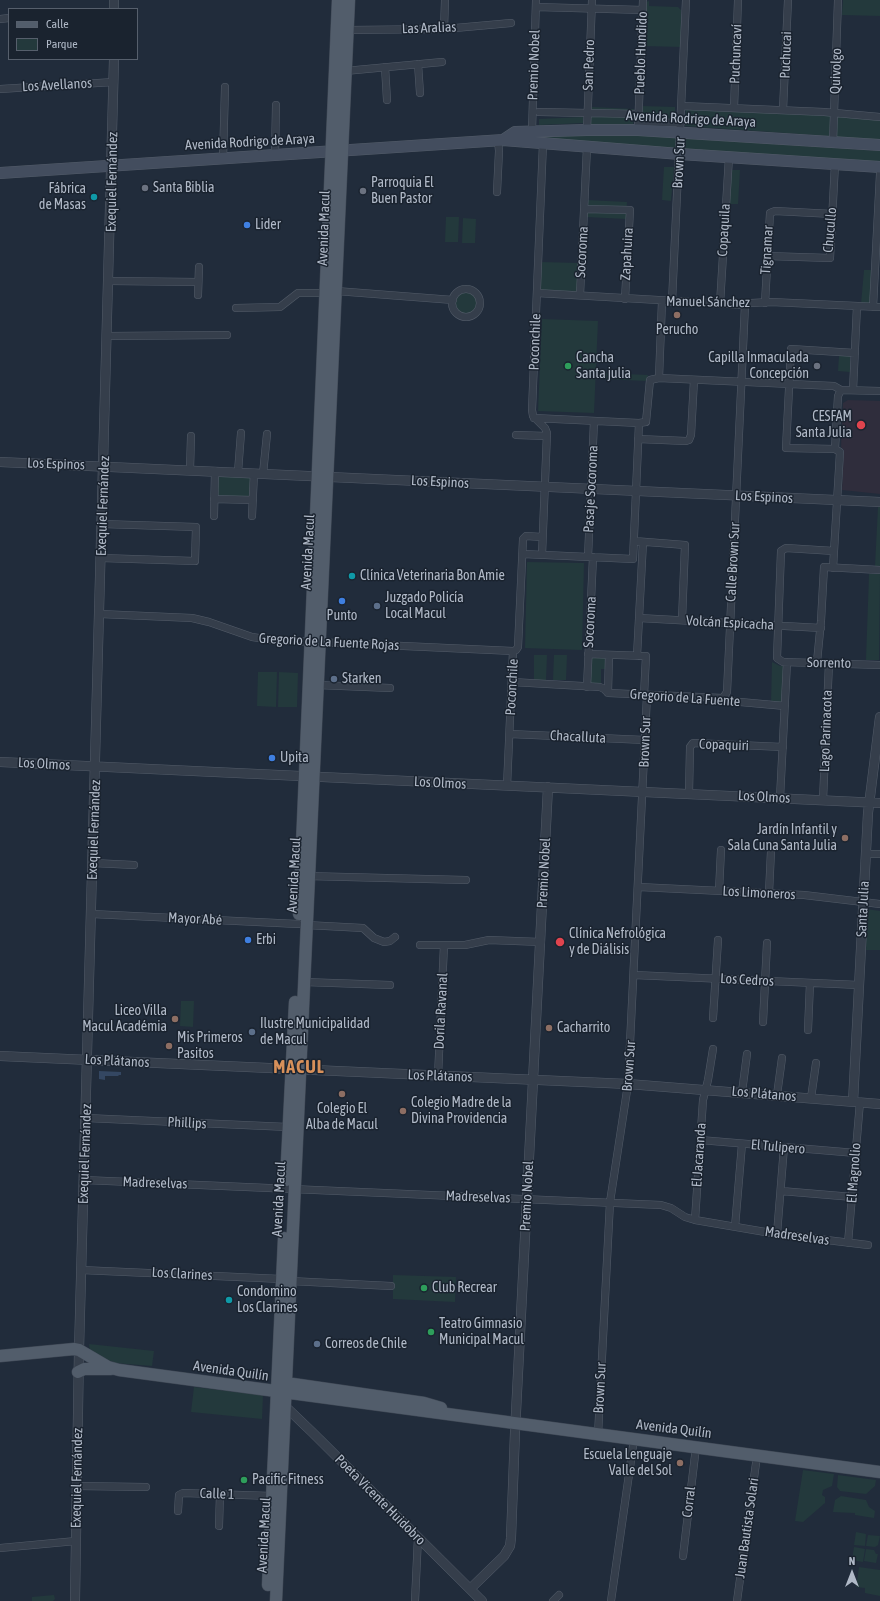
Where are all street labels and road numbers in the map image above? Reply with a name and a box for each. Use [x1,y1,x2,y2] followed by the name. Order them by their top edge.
[631,11,651,95] street label: Pueblo Hundido
[402,19,456,37] street label: Las Aralias
[727,24,745,84] street label: Puchuncaví
[524,29,544,101] street label: Premio Nobel
[777,31,795,79] street label: Puchucai
[580,39,598,91] street label: San Pedro
[827,48,845,94] street label: Quivolgo
[22,75,92,95] street label: Los Avellanos
[626,107,756,131] street label: Avenida Rodrigo de Araya
[185,130,315,154] street label: Avenida Rodrigo de Araya
[103,132,121,232] street label: Exequiel Fernández
[669,137,689,189] street label: Brown Sur
[314,190,334,266] street label: Avenida Macul
[714,203,734,257] street label: Copaquila
[820,207,840,253] street label: Chucullo
[757,225,777,275] street label: Tignamar
[572,226,592,278] street label: Socoroma
[617,227,637,281] street label: Zapahuira
[666,293,750,311] street label: Manuel Sánchez
[526,313,544,371] street label: Poconchile
[580,445,602,533] street label: Pasaje Socoroma
[27,455,85,473] street label: Los Espinos
[93,456,113,556] street label: Exequiel Fernández
[411,472,469,492] street label: Los Espinos
[735,487,793,507] street label: Los Espinos
[298,514,318,590] street label: Avenida Macul
[723,522,743,602] street label: Calle Brown Sur
[580,596,600,648] street label: Socoroma
[686,612,774,634] street label: Volcán Espicacha
[258,630,400,654] street label: Gregorio de La Fuente Rojas
[807,654,851,672] street label: Sorrento
[502,658,522,716] street label: Poconchile
[629,686,741,710] street label: Gregorio de La Fuente
[816,690,836,772] street label: Lago Parinacota
[636,716,654,768] street label: Brown Sur
[550,727,606,747] street label: Chacalluta
[699,736,749,754] street label: Copaquiri
[17,754,71,774] street label: Los Olmos
[413,773,467,793] street label: Los Olmos
[84,780,104,880] street label: Exequiel Fernández
[737,787,791,807] street label: Los Olmos
[284,837,304,913] street label: Avenida Macul
[534,837,554,909] street label: Premio Nobel
[853,880,873,938] street label: Santa Julia
[722,883,796,903] street label: Los Limoneros
[168,909,222,929] street label: Mayor Abé
[720,970,774,990] street label: Los Cedros
[431,972,451,1050] street label: Dorila Ravanal
[619,1040,639,1092] street label: Brown Sur
[84,1051,150,1071] street label: Los Plátanos
[407,1066,473,1086] street label: Los Plátanos
[731,1083,797,1105] street label: Los Plátanos
[75,1104,95,1204] street label: Exequiel Fernández
[167,1114,207,1132] street label: Phillips
[688,1122,710,1188] street label: El Jacaranda
[750,1136,806,1158] street label: El Tulipero
[844,1142,864,1204] street label: El Magnolio
[517,1160,537,1232] street label: Premio Nobel
[269,1161,289,1237] street label: Avenida Macul
[122,1173,188,1193] street label: Madreselvas
[445,1187,511,1207] street label: Madreselvas
[764,1223,830,1249] street label: Madreselvas
[151,1264,213,1284] street label: Los Clarines
[192,1357,270,1385] street label: Avenida Quilín
[590,1362,610,1414] street label: Brown Sur
[635,1416,713,1442] street label: Avenida Quilín
[68,1428,86,1528] street label: Exequiel Fernández
[331,1451,429,1549] street label: Poeta Vicente Huidobro
[732,1477,762,1579] street label: Juan Bautista Solari
[199,1485,235,1503] street label: Calle 1
[679,1486,699,1518] street label: Corral
[254,1497,274,1573] street label: Avenida Macul

